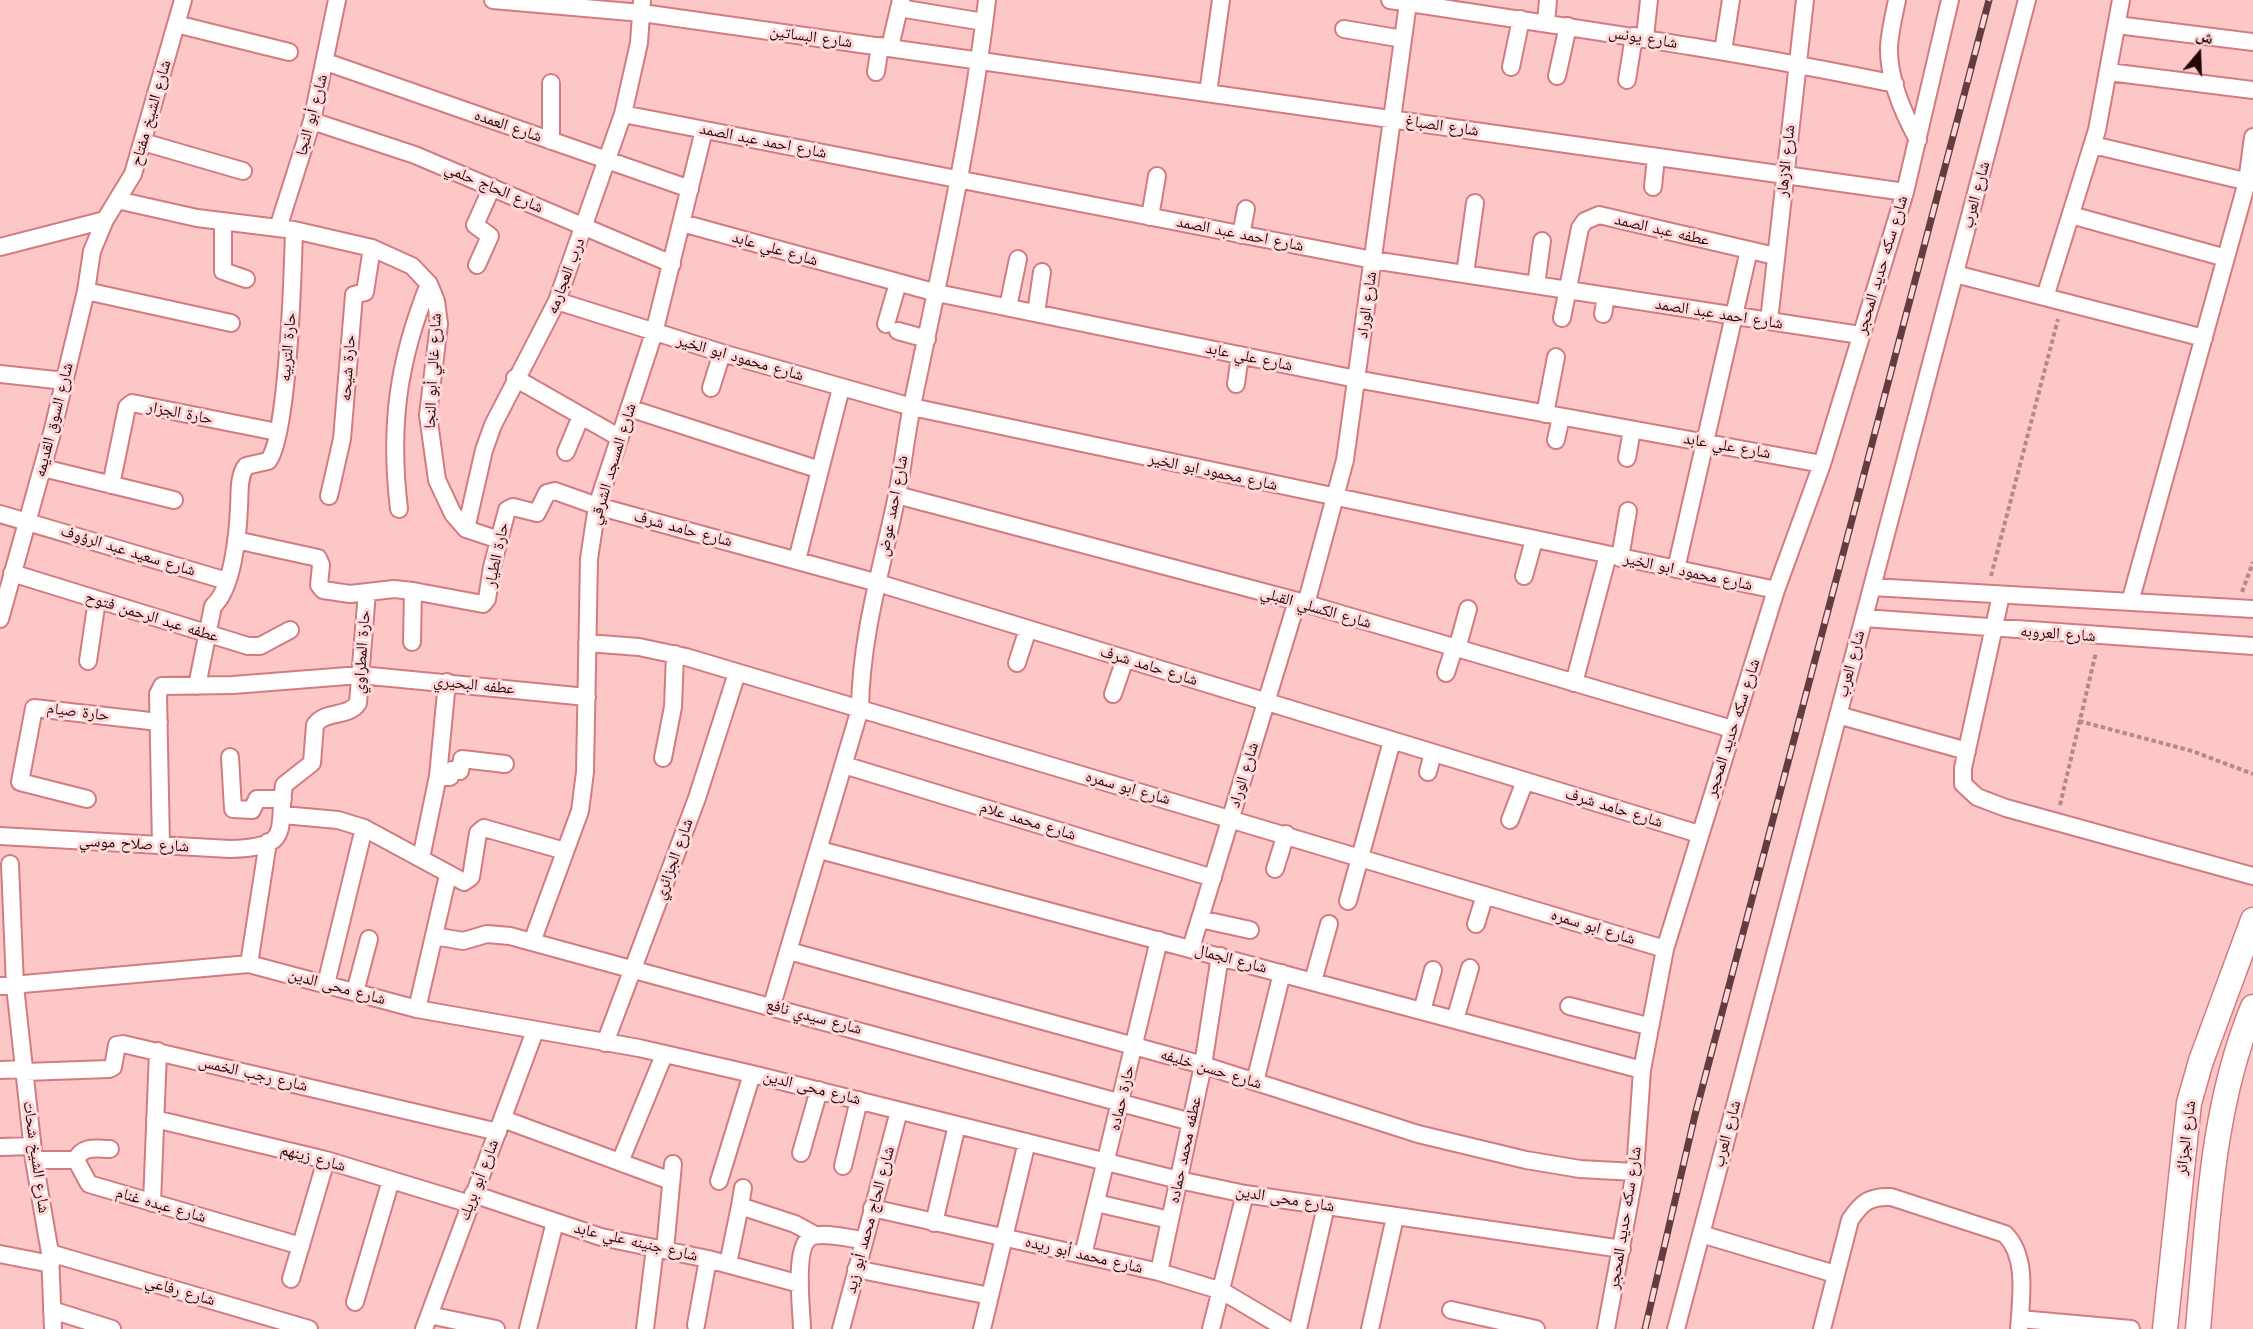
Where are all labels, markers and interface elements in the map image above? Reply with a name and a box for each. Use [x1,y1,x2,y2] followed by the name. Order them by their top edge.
[769,22,853,52] street label: شارع البساتين
[1607,23,1679,53] street label: شارع يونس
[2169,24,2229,84] north arrow
[2194,25,2216,48] text: ش
[127,58,175,168] street label: شارع الشيخ مفتاح
[292,72,332,158] street label: شارع أبو النجا
[472,105,544,147] street label: شارع العمده
[1404,111,1480,141] street label: شارع الصباغ
[698,119,828,163] street label: شارع احمد عبد الصمد
[1773,124,1799,198] street label: شارع الازهار
[442,159,546,217] street label: شارع الحاج حلمي
[1958,159,1994,231] street label: شارع العرب
[1852,193,1912,337] street label: شارع سكه حديد المحجر
[1613,210,1711,250] street label: عطفه عبد الصمد
[1175,212,1305,256] street label: شارع احمد عبد الصمد
[730,228,820,270] street label: شارع علي عابد
[543,235,589,317] street label: درب العجارمه
[1353,270,1381,340] street label: شارع الوراد
[1654,294,1784,334] street label: شارع احمد عبد الصمد
[275,312,301,382] street label: حارة التربيه
[420,313,446,429] street label: شارع غالي أبو النجا
[674,331,806,385] street label: شارع محمود ابو الخير
[336,334,360,402] street label: حارة شيحه
[1204,338,1294,376] street label: شارع علي عابد
[30,361,78,479] street label: شارع السوق القديمه
[145,397,215,429] street label: حارة الجزار
[585,401,641,527] street label: شارع المسجد الشرقي
[1682,429,1772,463] street label: شارع علي عابد
[1147,449,1279,495] street label: شارع محمود ابو الخير
[874,454,912,558] street label: شارع احمد عوض
[632,507,734,551] street label: شارع حامد شرف
[58,521,198,581] street label: شارع سعيد عبد الرؤوف
[481,521,513,589] street label: حارة الطيار
[1622,549,1754,595] street label: شارع محمود ابو الخير
[1258,583,1374,633] street label: شارع الكسلي القبلي
[83,588,221,646] street label: عطفه عبد الرحمن فتوح
[349,609,375,695] street label: حارة المطراوي
[2020,622,2096,646] street label: شارع العروبه
[1833,628,1869,700] street label: شارع العرب
[1098,642,1200,690] street label: شارع حامد شرف
[1702,656,1764,800] street label: شارع سكه حديد المحجر
[432,671,516,699] street label: عطفه البحيري
[46,699,110,725] street label: حارة صيام
[1225,740,1263,810] street label: شارع الوراد
[1083,767,1173,809] street label: شارع ابو سمره
[1563,784,1665,832] street label: شارع حامد شرف
[978,797,1078,845] street label: شارع محمد علام
[650,816,698,902] street label: شارع الجزائري
[79,832,189,856] street label: شارع صلاح موسي
[1549,905,1637,949] street label: شارع ابو سمره
[1193,940,1269,978] street label: شارع الجمال
[286,965,388,1009] street label: شارع محى الدين
[764,995,864,1039] street label: شارع سيدي نافع
[1158,1045,1264,1093] street label: شارع حسن خليفه
[197,1052,309,1096] street label: شارع رجب الخمس
[1105,1064,1139,1132] street label: حارة حماده
[761,1067,863,1109] street label: شارع محى الدين
[1164,1095,1206,1205] street label: عطفه محمد حماده
[1709,1098,1745,1170] street label: شارع العرب
[19,1100,53,1214] street label: شارع الشيخ شحات
[2172,1100,2200,1176] street label: شارع الجزائر
[455,1137,503,1223] street label: شارع أبو بريك
[278,1140,348,1176] street label: شارع زينهم
[841,1144,899,1296] street label: شارع الحاج محمد أبو زيد
[1604,1145,1646,1291] street label: شارع سكه حديد المحجر
[1234,1182,1336,1216] street label: شارع محى الدين
[114,1183,208,1227] street label: شارع عبده غنام
[572,1218,700,1266] street label: شارع جنينه علي عابد
[1023,1232,1145,1278] street label: شارع محمد أبو ريده
[143,1272,217,1310] street label: شارع رفاعي

